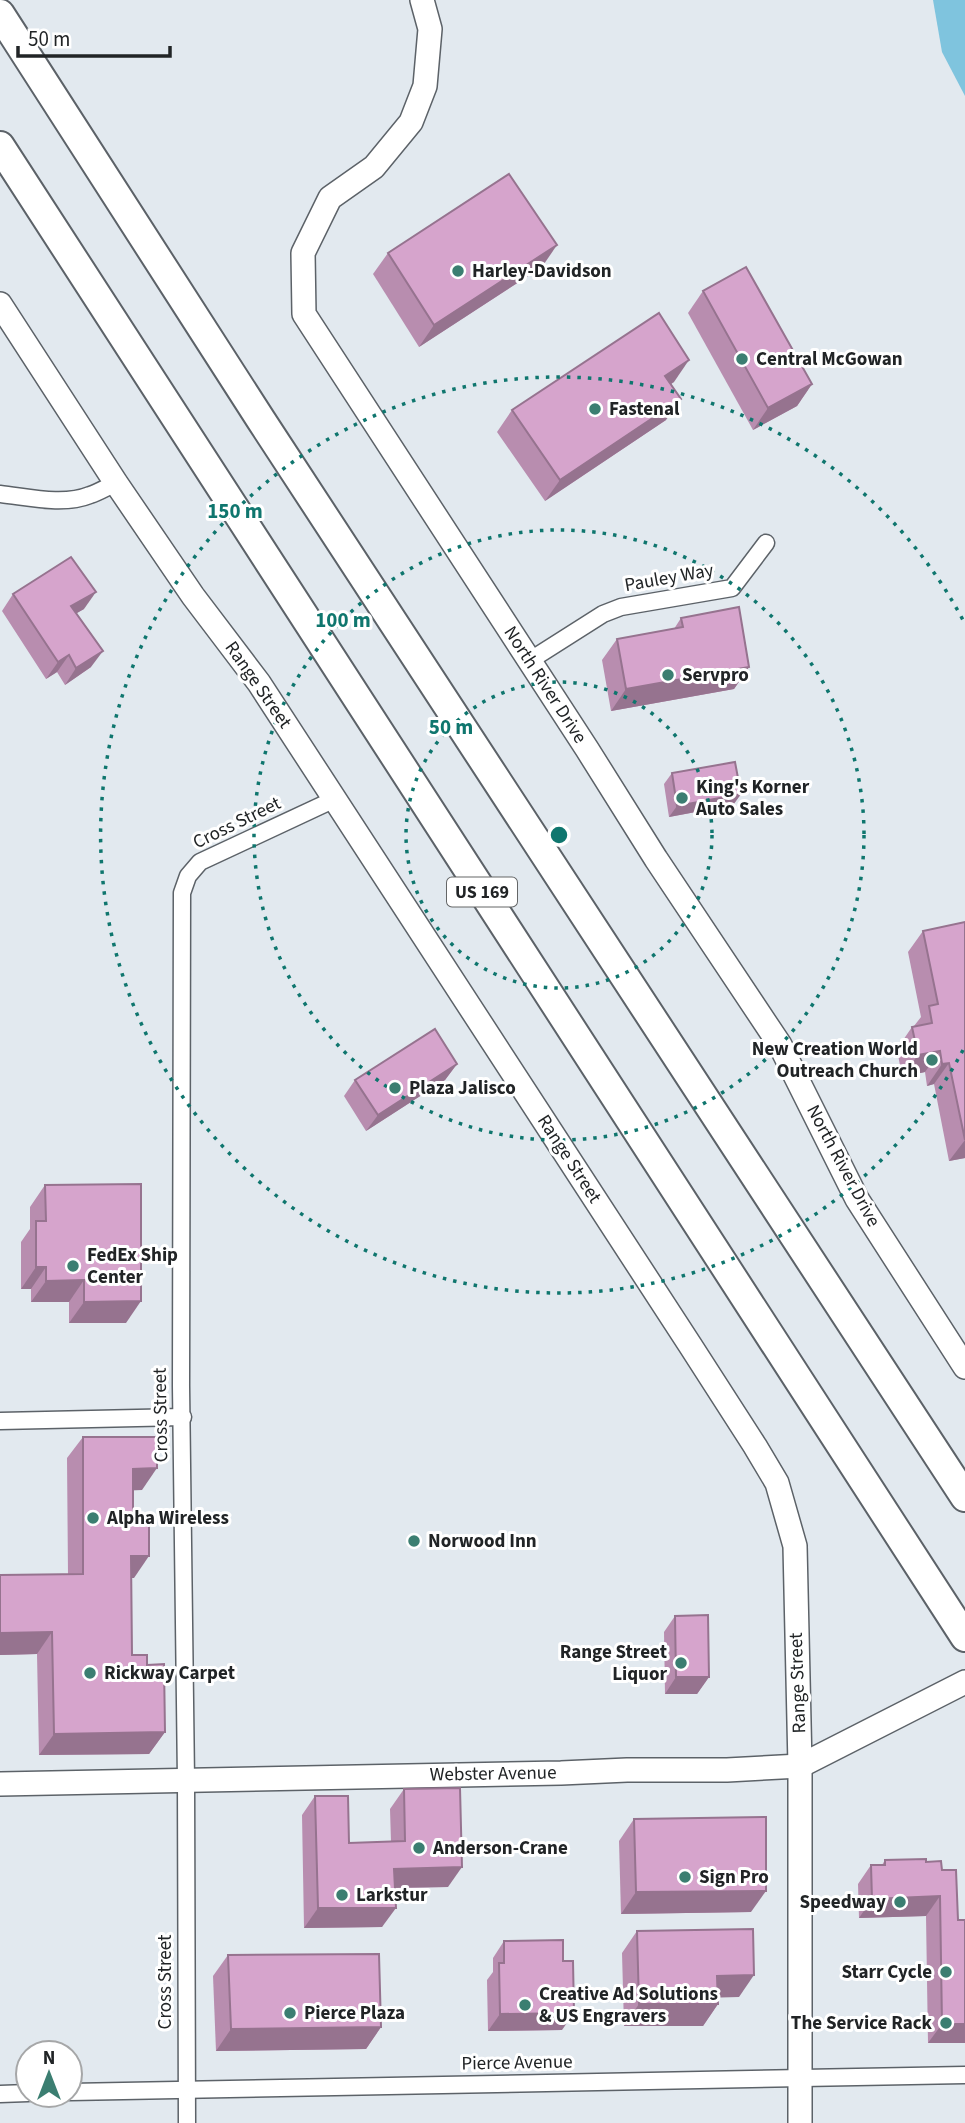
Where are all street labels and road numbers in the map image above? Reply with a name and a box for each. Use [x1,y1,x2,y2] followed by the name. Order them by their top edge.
[622,557,716,599] street label: Pauley Way
[497,621,593,749] street label: North River Drive
[218,636,298,735] street label: Range Street
[188,790,286,856] street label: Cross Street
[447,878,517,906] road number: US 169
[799,1100,887,1232] street label: North River Drive
[530,1109,608,1209] street label: Range Street
[147,1367,175,1463] street label: Cross Street
[783,1632,813,1734] street label: Range Street
[429,1759,557,1789] street label: Webster Avenue
[152,1934,179,2029] street label: Cross Street
[461,2049,573,2077] street label: Pierce Avenue

